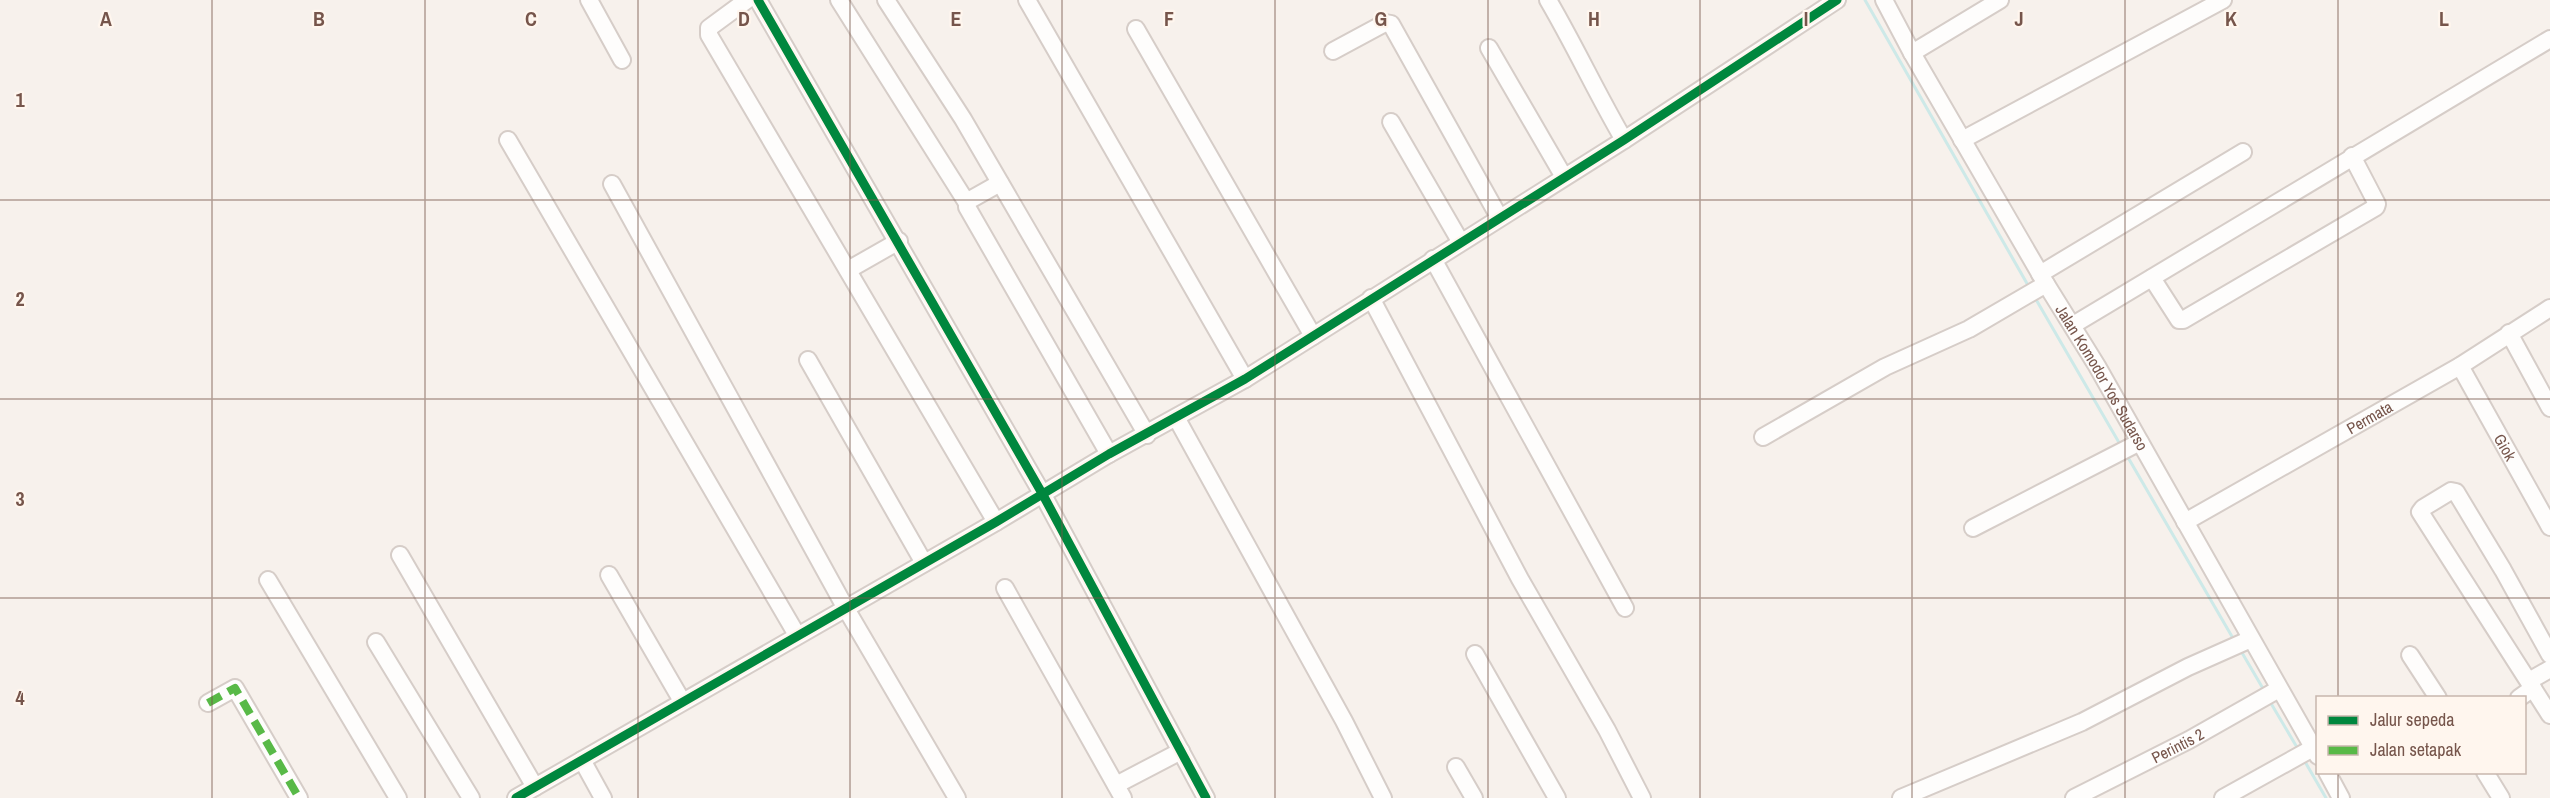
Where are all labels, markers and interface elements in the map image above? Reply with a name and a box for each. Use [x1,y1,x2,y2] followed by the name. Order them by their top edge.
[100,5,112,32] text: A
[313,5,325,32] text: B
[525,5,537,32] text: C
[738,5,750,32] text: D
[951,5,962,32] text: E
[1164,5,1174,32] text: F
[1375,5,1387,32] text: G
[1588,5,1600,32] text: H
[1804,5,1808,32] text: I
[2014,5,2024,32] text: J
[2225,5,2237,32] text: K
[2439,5,2449,32] text: L
[15,86,25,113] text: 1
[15,285,25,312] text: 2
[2050,300,2154,454] street label: Jalan Komodor Yos Sudarso
[2342,395,2397,439] street label: Permata
[2489,430,2522,465] street label: Giok
[15,485,25,512] text: 3
[15,684,25,711] text: 4
[2316,696,2526,774] legend
[2370,707,2455,732] text: Jalur sepeda
[2148,723,2208,768] street label: Perintis 2
[2370,737,2462,762] text: Jalan setapak

